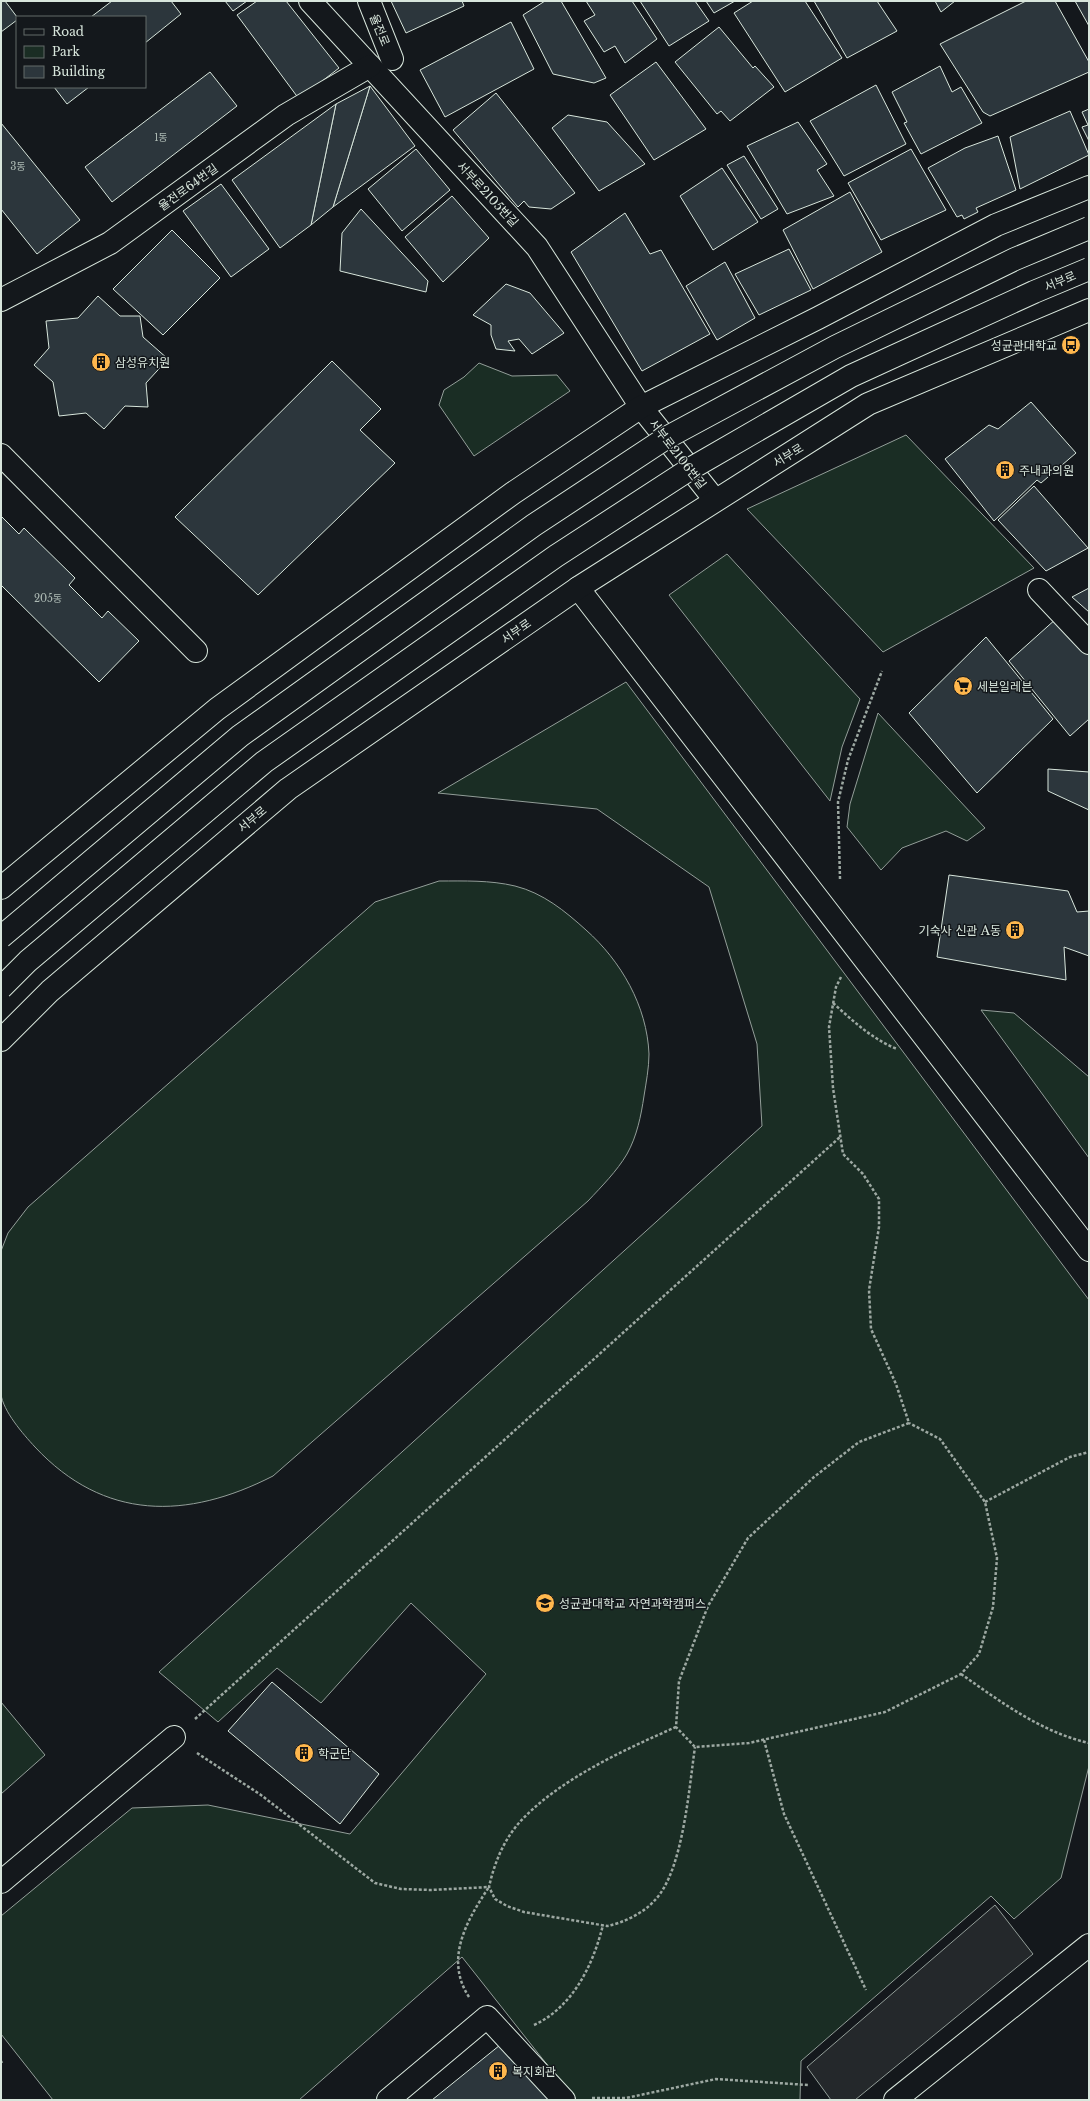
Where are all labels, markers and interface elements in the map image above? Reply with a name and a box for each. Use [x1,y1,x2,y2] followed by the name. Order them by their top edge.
[367,12,393,48] street label: 율전로
[16,16,146,88] legend
[52,24,84,39] text: Road
[52,44,80,59] text: Park
[52,64,106,79] text: Building
[154,131,168,144] house number: 1동
[454,158,522,230] street label: 서부로2105번길
[10,160,26,173] house number: 3동
[155,160,221,214] street label: 율전로64번길
[1042,268,1078,294] street label: 서부로
[1060,334,1082,356] bus stop icon: 성균관대학교
[991,338,1057,353] place label: 성균관대학교
[90,351,112,373] building icon: 삼성유치원
[115,355,170,370] place label: 삼성유치원
[646,416,710,492] street label: 서부로2106번길
[770,440,806,470] street label: 서부로
[994,459,1016,481] building icon: 주내과의원
[1019,463,1074,478] place label: 주내과의원
[34,592,62,605] house number: 205동
[498,615,534,647] street label: 서부로
[952,675,974,697] supermarket icon: 세븐일레븐
[977,679,1032,694] place label: 세븐일레븐
[234,803,270,835] street label: 서부로
[1004,919,1026,941] building icon: 기숙사 신관 A동
[919,923,1001,938] place label: 기숙사 신관 A동
[534,1592,556,1614] school or university icon: 성균관대학교 자연과학캠퍼스
[559,1596,706,1611] place label: 성균관대학교 자연과학캠퍼스
[293,1742,315,1764] building icon: 학군단
[318,1746,351,1761] place label: 학군단
[487,2060,509,2082] building icon: 복지회관
[512,2064,556,2079] place label: 복지회관

